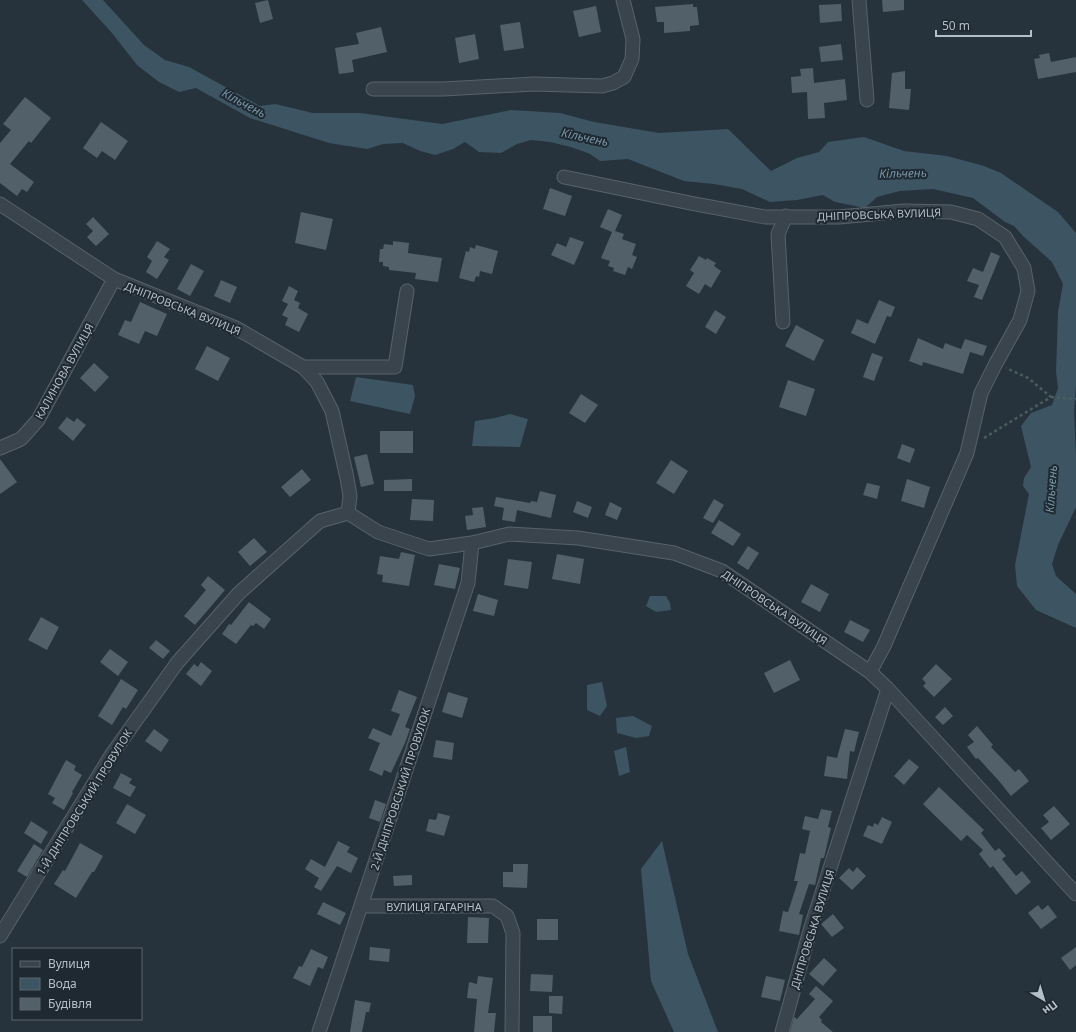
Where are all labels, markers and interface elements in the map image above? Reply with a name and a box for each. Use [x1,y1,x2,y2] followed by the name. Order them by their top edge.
[936,12,1031,38] scale bar
[942,17,970,34] text: 50 m
[219,84,269,122] water label: Кільчень
[560,124,610,150] water label: Кільчень
[879,164,927,182] water label: Кільчень
[817,204,941,224] street label: ДНІПРОВСЬКА ВУЛИЦЯ
[123,278,243,338] street label: ДНІПРОВСЬКА ВУЛИЦЯ
[31,320,97,422] street label: КАЛИНОВА ВУЛИЦЯ
[1041,465,1061,513] water label: Кільчень
[719,566,831,648] street label: ДНІПРОВСЬКА ВУЛИЦЯ
[367,706,433,872] street label: 2-Й ДНІПРОВСЬКИЙ ПРОВУЛОК
[33,726,135,878] street label: 1-Й ДНІПРОВСЬКИЙ ПРОВУЛОК
[787,867,837,991] street label: ДНІПРОВСЬКА ВУЛИЦЯ
[386,899,483,914] street label: ВУЛИЦЯ ГАГАРІНА
[12,948,142,1020] legend
[48,955,90,972] text: Вулиця
[48,975,77,992] text: Вода
[1024,980,1064,1020] north arrow
[48,995,92,1012] text: Будівля
[1040,998,1061,1019] text: Пн

